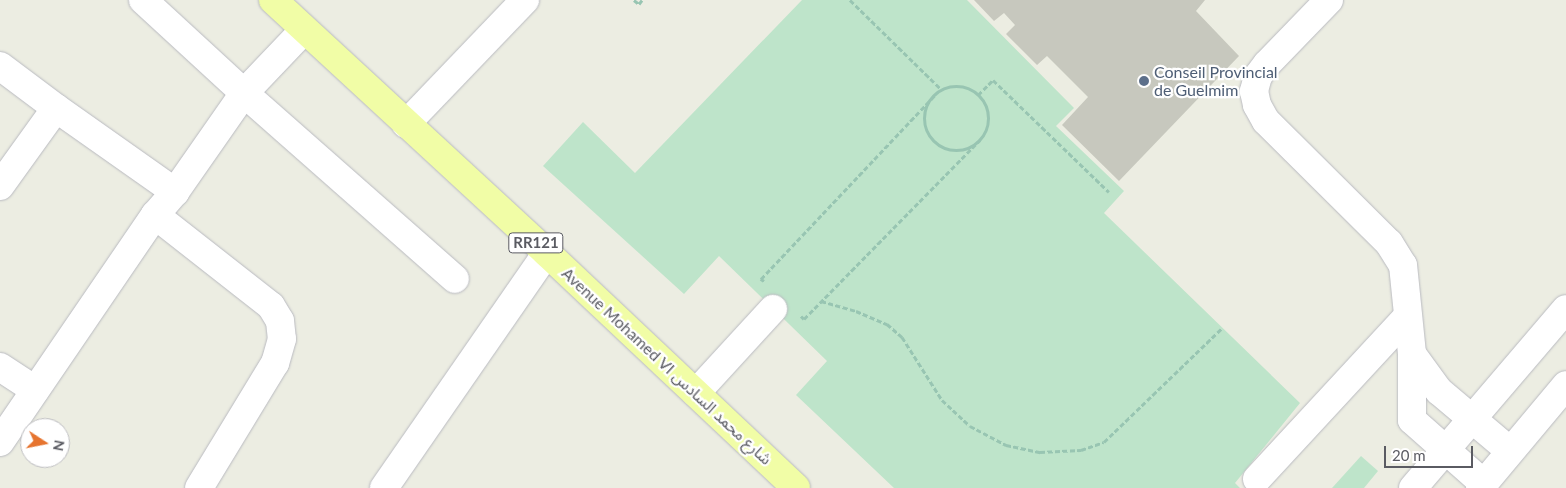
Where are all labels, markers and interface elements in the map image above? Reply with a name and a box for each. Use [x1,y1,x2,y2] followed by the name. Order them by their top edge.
[1154,62,1278,100] place label: Conseil Provincial de Guelmim
[1138,75,1150,87] marker: Conseil Provincial de Guelmim
[507,230,565,256] road number: RR121
[558,263,776,469] street label: Avenue Mohamed VI شارع محمد السادس
[20,418,70,468] north arrow
[1386,436,1475,468] scale bar
[50,439,69,453] text: N
[1392,446,1426,464] text: 20 m

